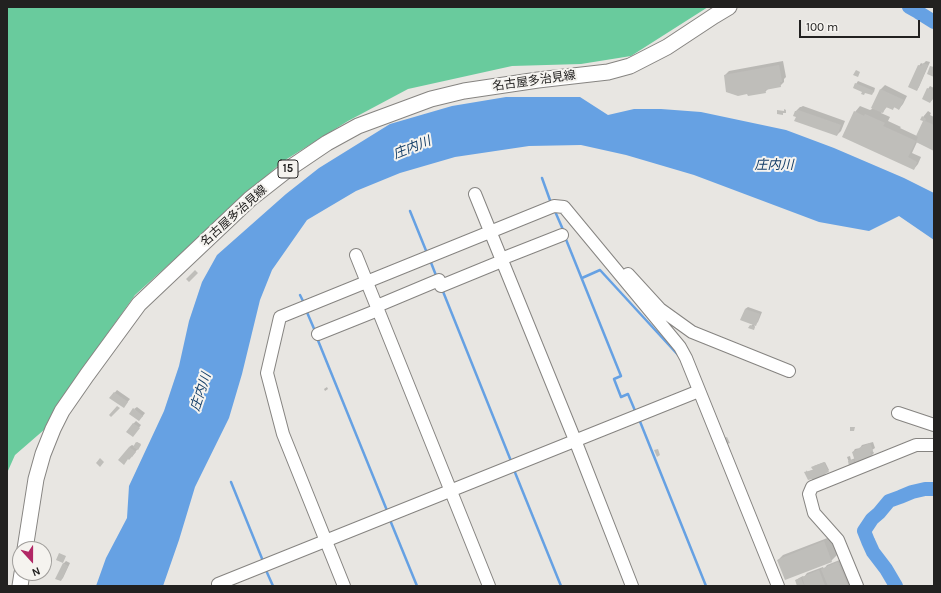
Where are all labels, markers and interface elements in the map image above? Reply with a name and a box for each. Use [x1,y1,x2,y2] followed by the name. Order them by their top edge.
[801,12,922,38] scale bar
[806,20,838,34] text: 100 m
[491,68,577,94] street label: 名古屋多治見線
[391,133,433,163] water label: 庄内川
[755,157,793,173] water label: 庄内川
[278,160,298,178] road number: 15
[198,183,270,249] street label: 名古屋多治見線
[188,371,214,413] water label: 庄内川
[12,541,52,581] north arrow
[30,564,42,579] text: N

